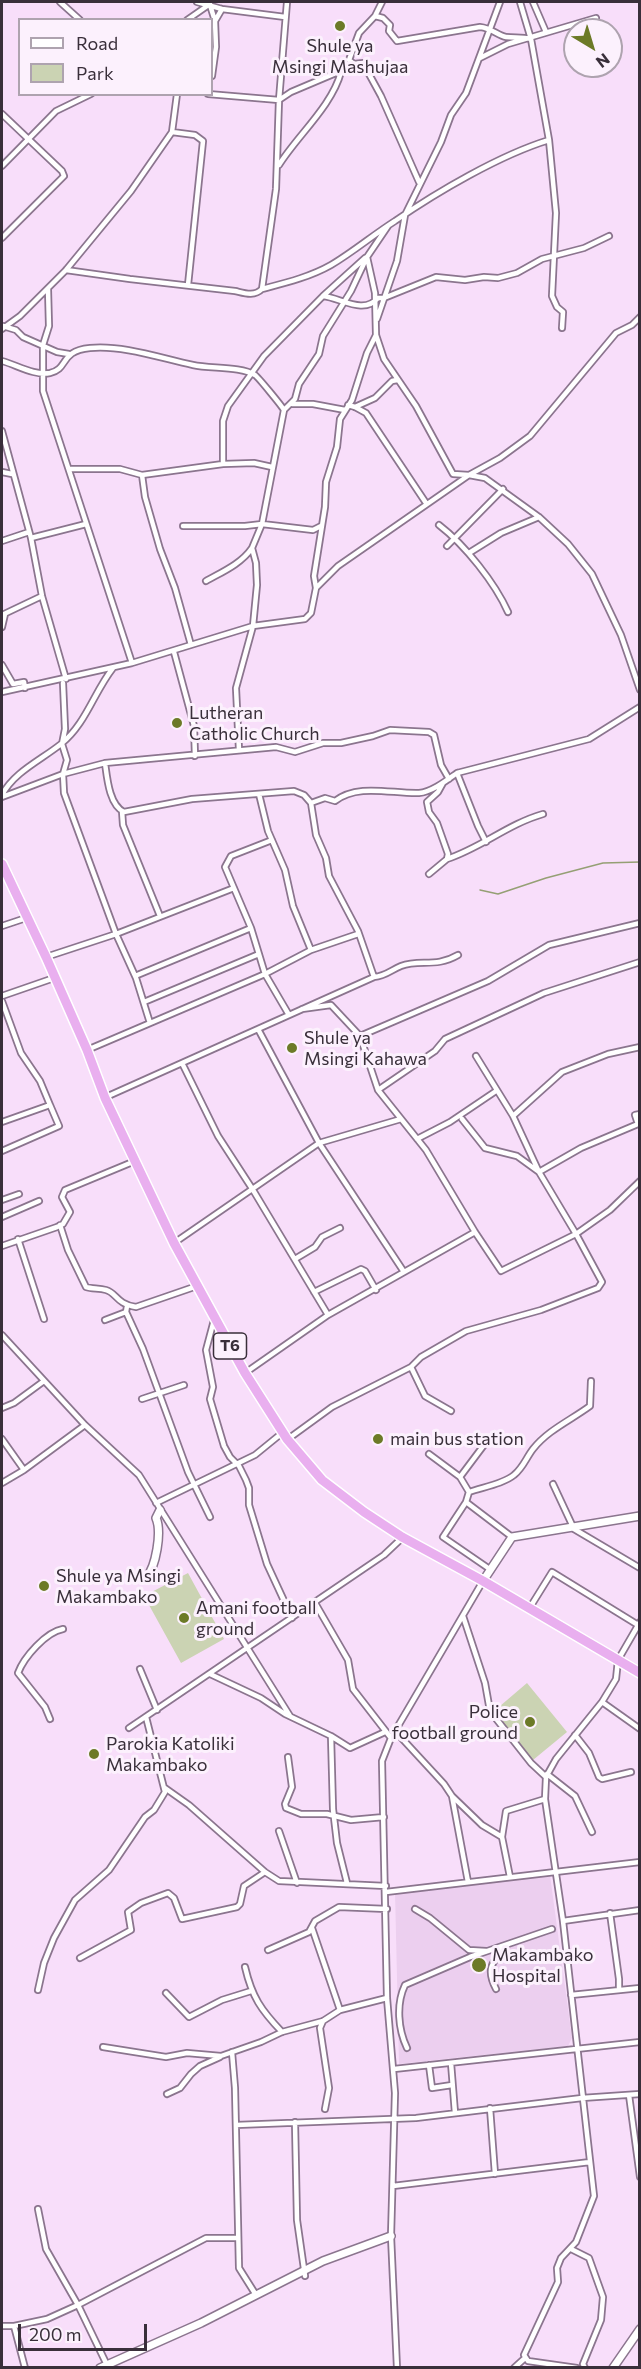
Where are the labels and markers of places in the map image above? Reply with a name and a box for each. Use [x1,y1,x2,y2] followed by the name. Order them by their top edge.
[333,19,347,33] marker: Shule ya Msingi Mashujaa
[272,35,408,78] place label: Shule ya Msingi Mashujaa
[189,702,320,744] place label: Lutheran Catholic Church
[170,716,184,730] marker: Lutheran Catholic Church
[304,1027,427,1070] place label: Shule ya Msingi Kahawa
[285,1041,299,1055] marker: Shule ya Msingi Kahawa
[390,1428,524,1450] place label: main bus station
[371,1432,385,1446] marker: main bus station
[56,1565,181,1608] place label: Shule ya Msingi Makambako
[37,1579,51,1593] marker: Shule ya Msingi Makambako
[196,1597,317,1640] place label: Amani football ground
[177,1611,191,1625] marker: Amani football ground
[392,1701,518,1744] place label: Police football ground
[523,1715,537,1729] marker: Police football ground
[106,1733,235,1776] place label: Parokia Katoliki Makambako
[87,1747,101,1761] marker: Parokia Katoliki Makambako
[492,1944,594,1986] place label: Makambako Hospital
[470,1956,488,1974] marker: Makambako Hospital

